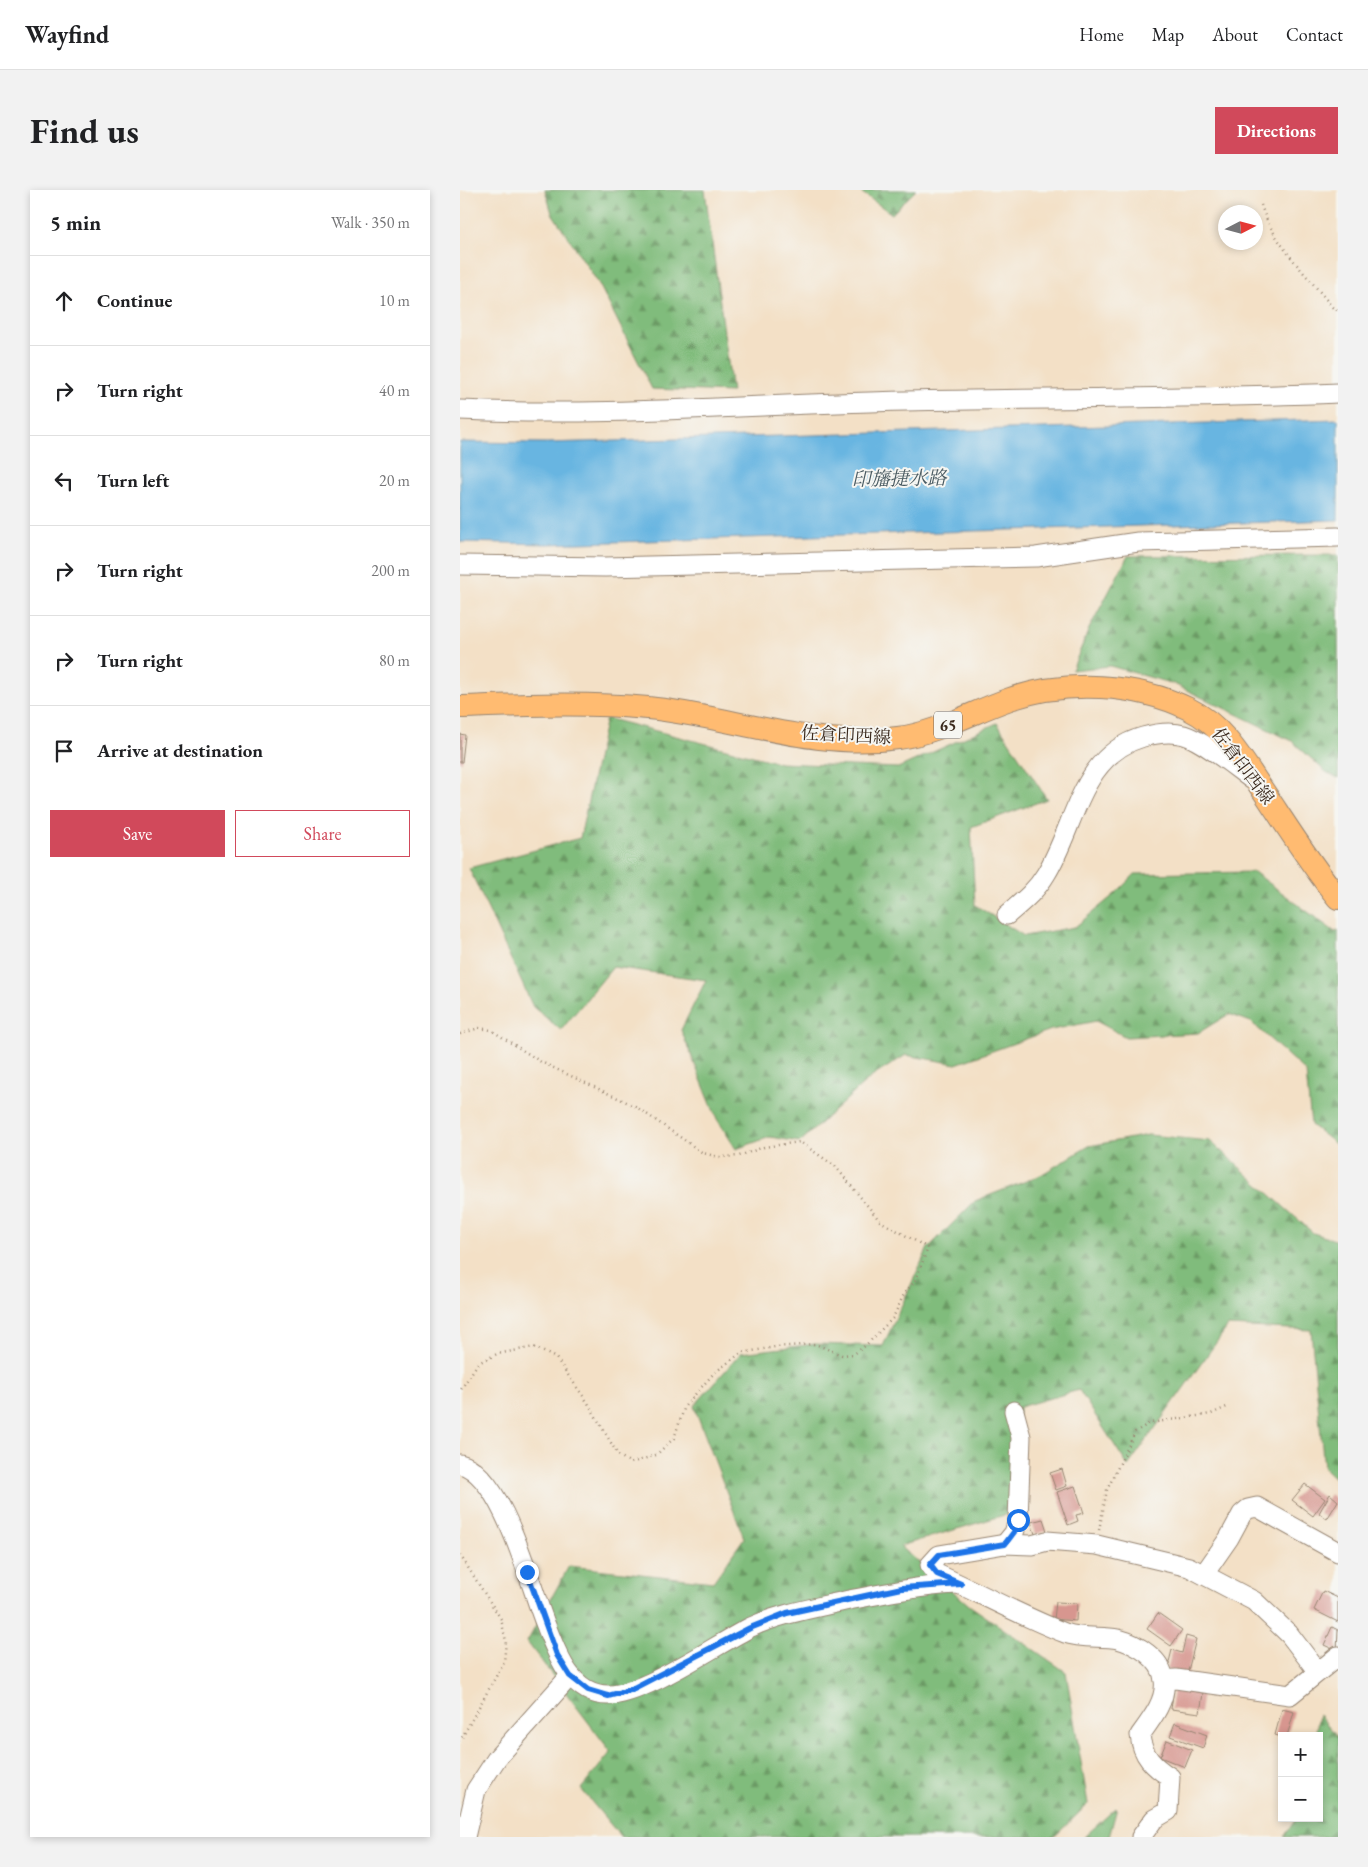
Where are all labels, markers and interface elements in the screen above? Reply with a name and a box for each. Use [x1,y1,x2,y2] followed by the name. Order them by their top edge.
[25,19,109,50] text: Wayfind
[1079,23,1124,46] text: Home
[1152,23,1184,46] text: Map
[1212,23,1258,46] text: About
[1286,23,1343,46] text: Contact
[1215,107,1338,154] button: Directions
[30,108,139,153] text: Find us
[1218,205,1263,250] north arrow
[50,209,101,236] text: 5 min
[331,212,410,233] text: Walk · 350 m
[50,287,78,315] icon: ahead
[97,288,172,313] text: Continue
[379,290,410,311] text: 10 m
[50,377,78,405] icon: right
[97,378,183,403] text: Turn right
[379,380,410,401] text: 40 m
[851,465,949,492] water label: 印旛捷水路
[50,467,78,495] icon: left
[97,468,169,493] text: Turn left
[379,470,410,491] text: 20 m
[50,557,78,585] icon: right
[97,558,183,583] text: Turn right
[371,560,410,581] text: 200 m
[50,647,78,675] icon: right
[97,648,183,673] text: Turn right
[379,650,410,671] text: 80 m
[934,712,962,738] road number: 65
[800,721,892,748] street label: 佐倉印西線
[1207,723,1280,809] street label: 佐倉印西線
[50,737,78,765] icon: arrive
[97,738,263,763] text: Arrive at destination
[50,810,225,857] button: Save
[235,810,410,857] button: Share
[1007,1509,1030,1532] route start
[516,1561,539,1584] route end
[1278,1732,1323,1822] map controls
[1278,1732,1323,1777] button: +
[1278,1777,1323,1822] button: −

